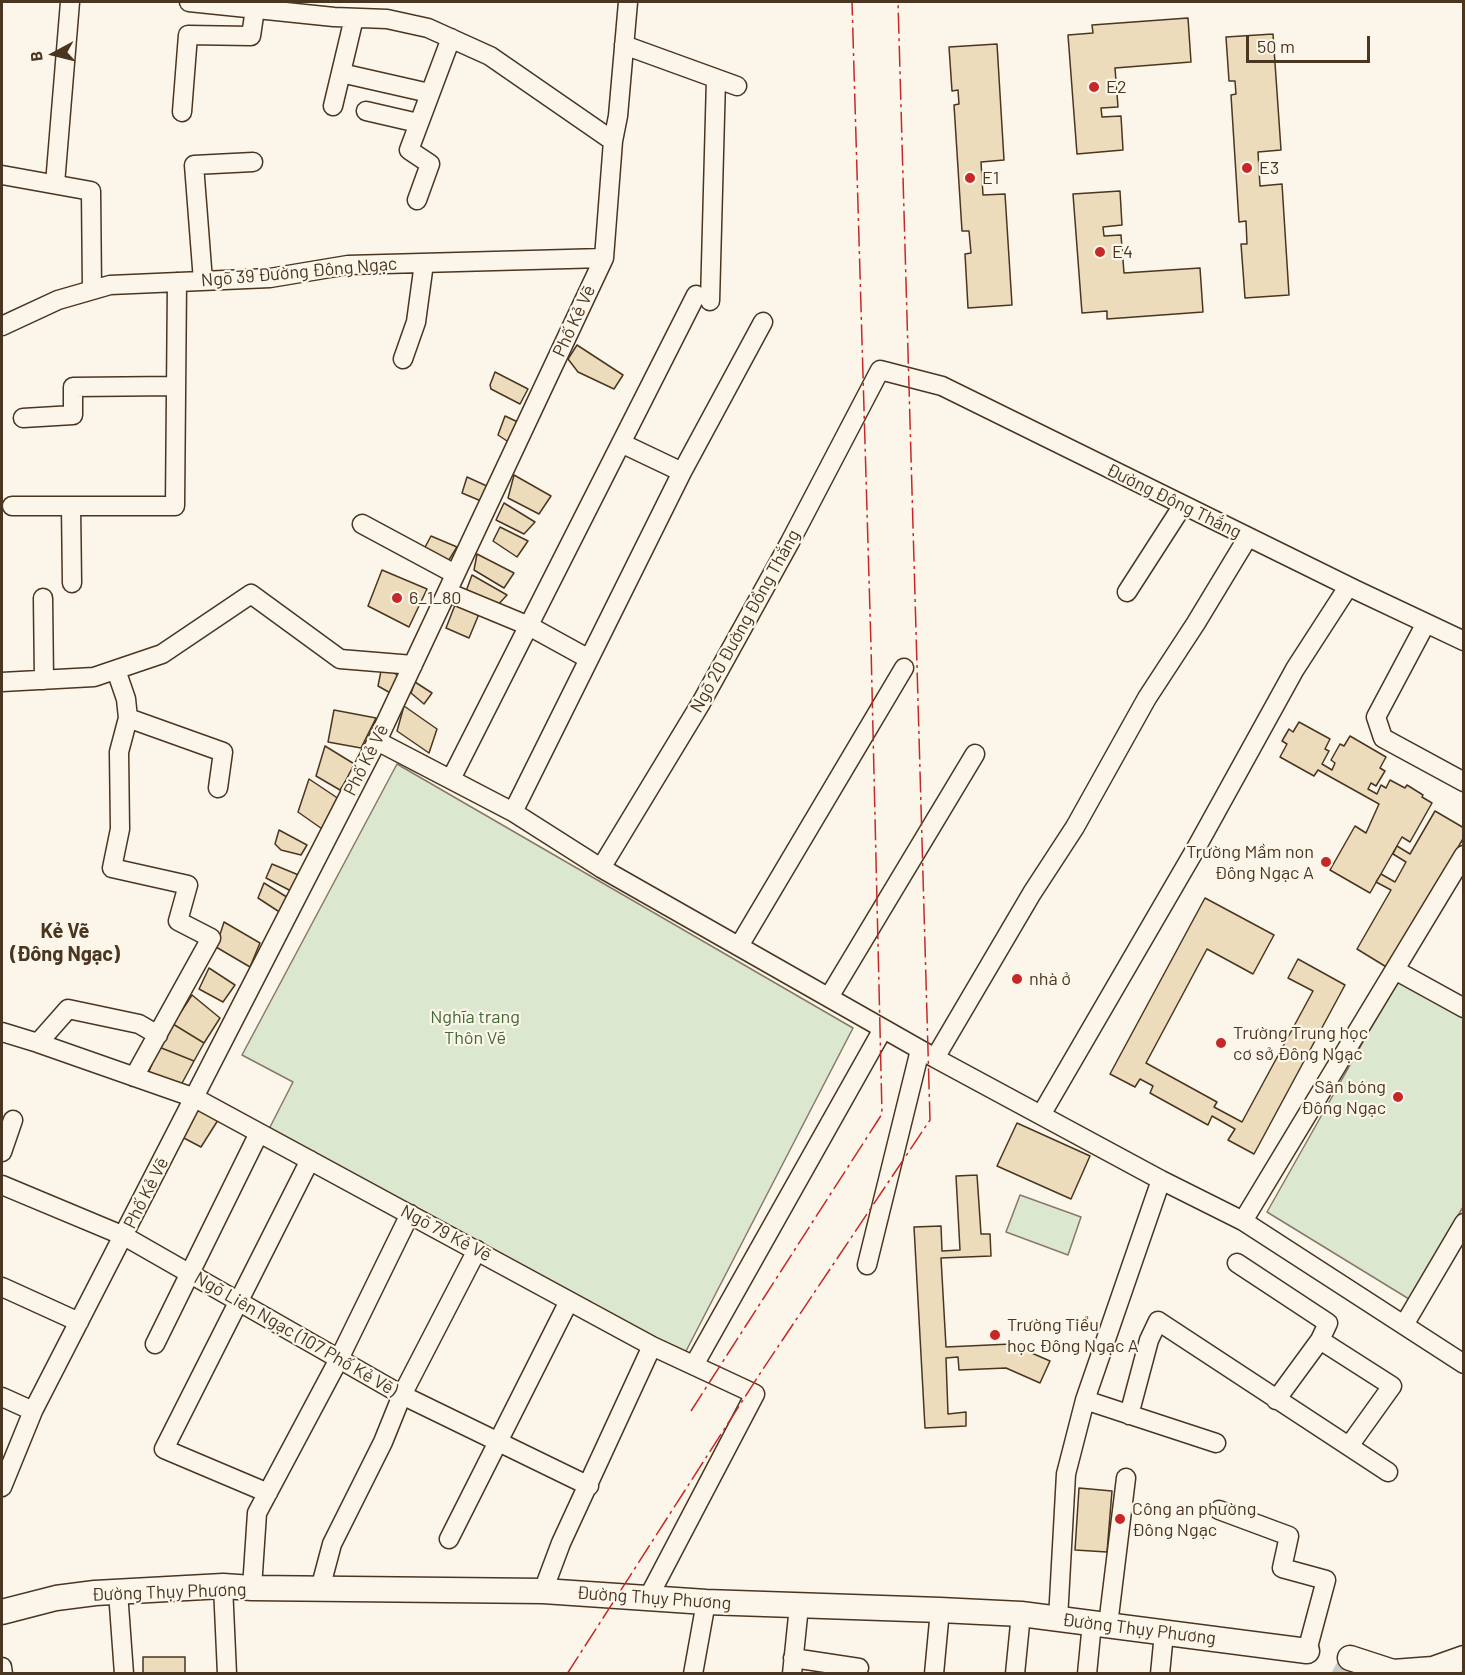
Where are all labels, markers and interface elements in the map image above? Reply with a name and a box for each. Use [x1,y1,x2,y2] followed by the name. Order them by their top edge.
[24,24,84,84] north arrow
[1249,24,1374,62] scale bar
[1257,35,1295,57] text: 50 m
[26,50,46,62] text: B
[1106,76,1127,98] place label: E2
[1087,80,1101,94] marker: E2
[1259,157,1279,179] place label: E3
[1240,161,1254,175] marker: E3
[982,167,999,189] place label: E1
[963,171,977,185] marker: E1
[1112,241,1133,263] place label: E4
[1093,245,1107,259] marker: E4
[200,253,398,291] street label: Ngõ 39 Đường Đông Ngạc
[548,282,600,360] street label: Phố Kẻ Vẽ
[1103,459,1245,543] street label: Đường Đông Thắng
[686,526,804,716] street label: Ngõ 20 Đường Đồng Thắng
[409,587,462,609] place label: 6_1_80
[390,591,404,605] marker: 6_1_80
[339,721,393,799] street label: Phố Kẻ Vẽ
[1186,841,1314,884] place label: Trường Mầm non Đông Ngạc A
[1319,855,1333,869] marker: Trường Mầm non Đông Ngạc A
[10,919,120,966] district label: Kẻ Vẽ (Đông Ngạc)
[1029,968,1071,990] place label: nhà ở
[1010,972,1024,986] marker: nhà ở
[430,1006,520,1048] park label: Nghĩa trang Thôn Vẽ
[1233,1022,1368,1064] place label: Trường Trung học cơ sở Đông Ngạc
[1214,1036,1228,1050] marker: Trường Trung học cơ sở Đông Ngạc
[1301,1076,1386,1118] place label: Sân bóng Đông Ngạc
[1391,1090,1405,1104] marker: Sân bóng Đông Ngạc
[119,1154,173,1232] street label: Phố Kẻ Vẽ
[397,1200,495,1266] street label: Ngõ 79 Kẻ Vẽ
[190,1267,402,1401] street label: Ngõ Liên Ngạc (107 Phố Kẻ Vẽ)
[1007,1314,1139,1356] place label: Trường Tiểu học Đông Ngạc A
[988,1328,1002,1342] marker: Trường Tiểu học Đông Ngạc A
[1132,1498,1256,1540] place label: Công an phường Đông Ngạc
[1113,1512,1127,1526] marker: Công an phường Đông Ngạc
[91,1579,247,1605] street label: Đường Thụy Phương
[576,1582,732,1614] street label: Đường Thụy Phương
[1061,1609,1217,1649] street label: Đường Thụy Phương

